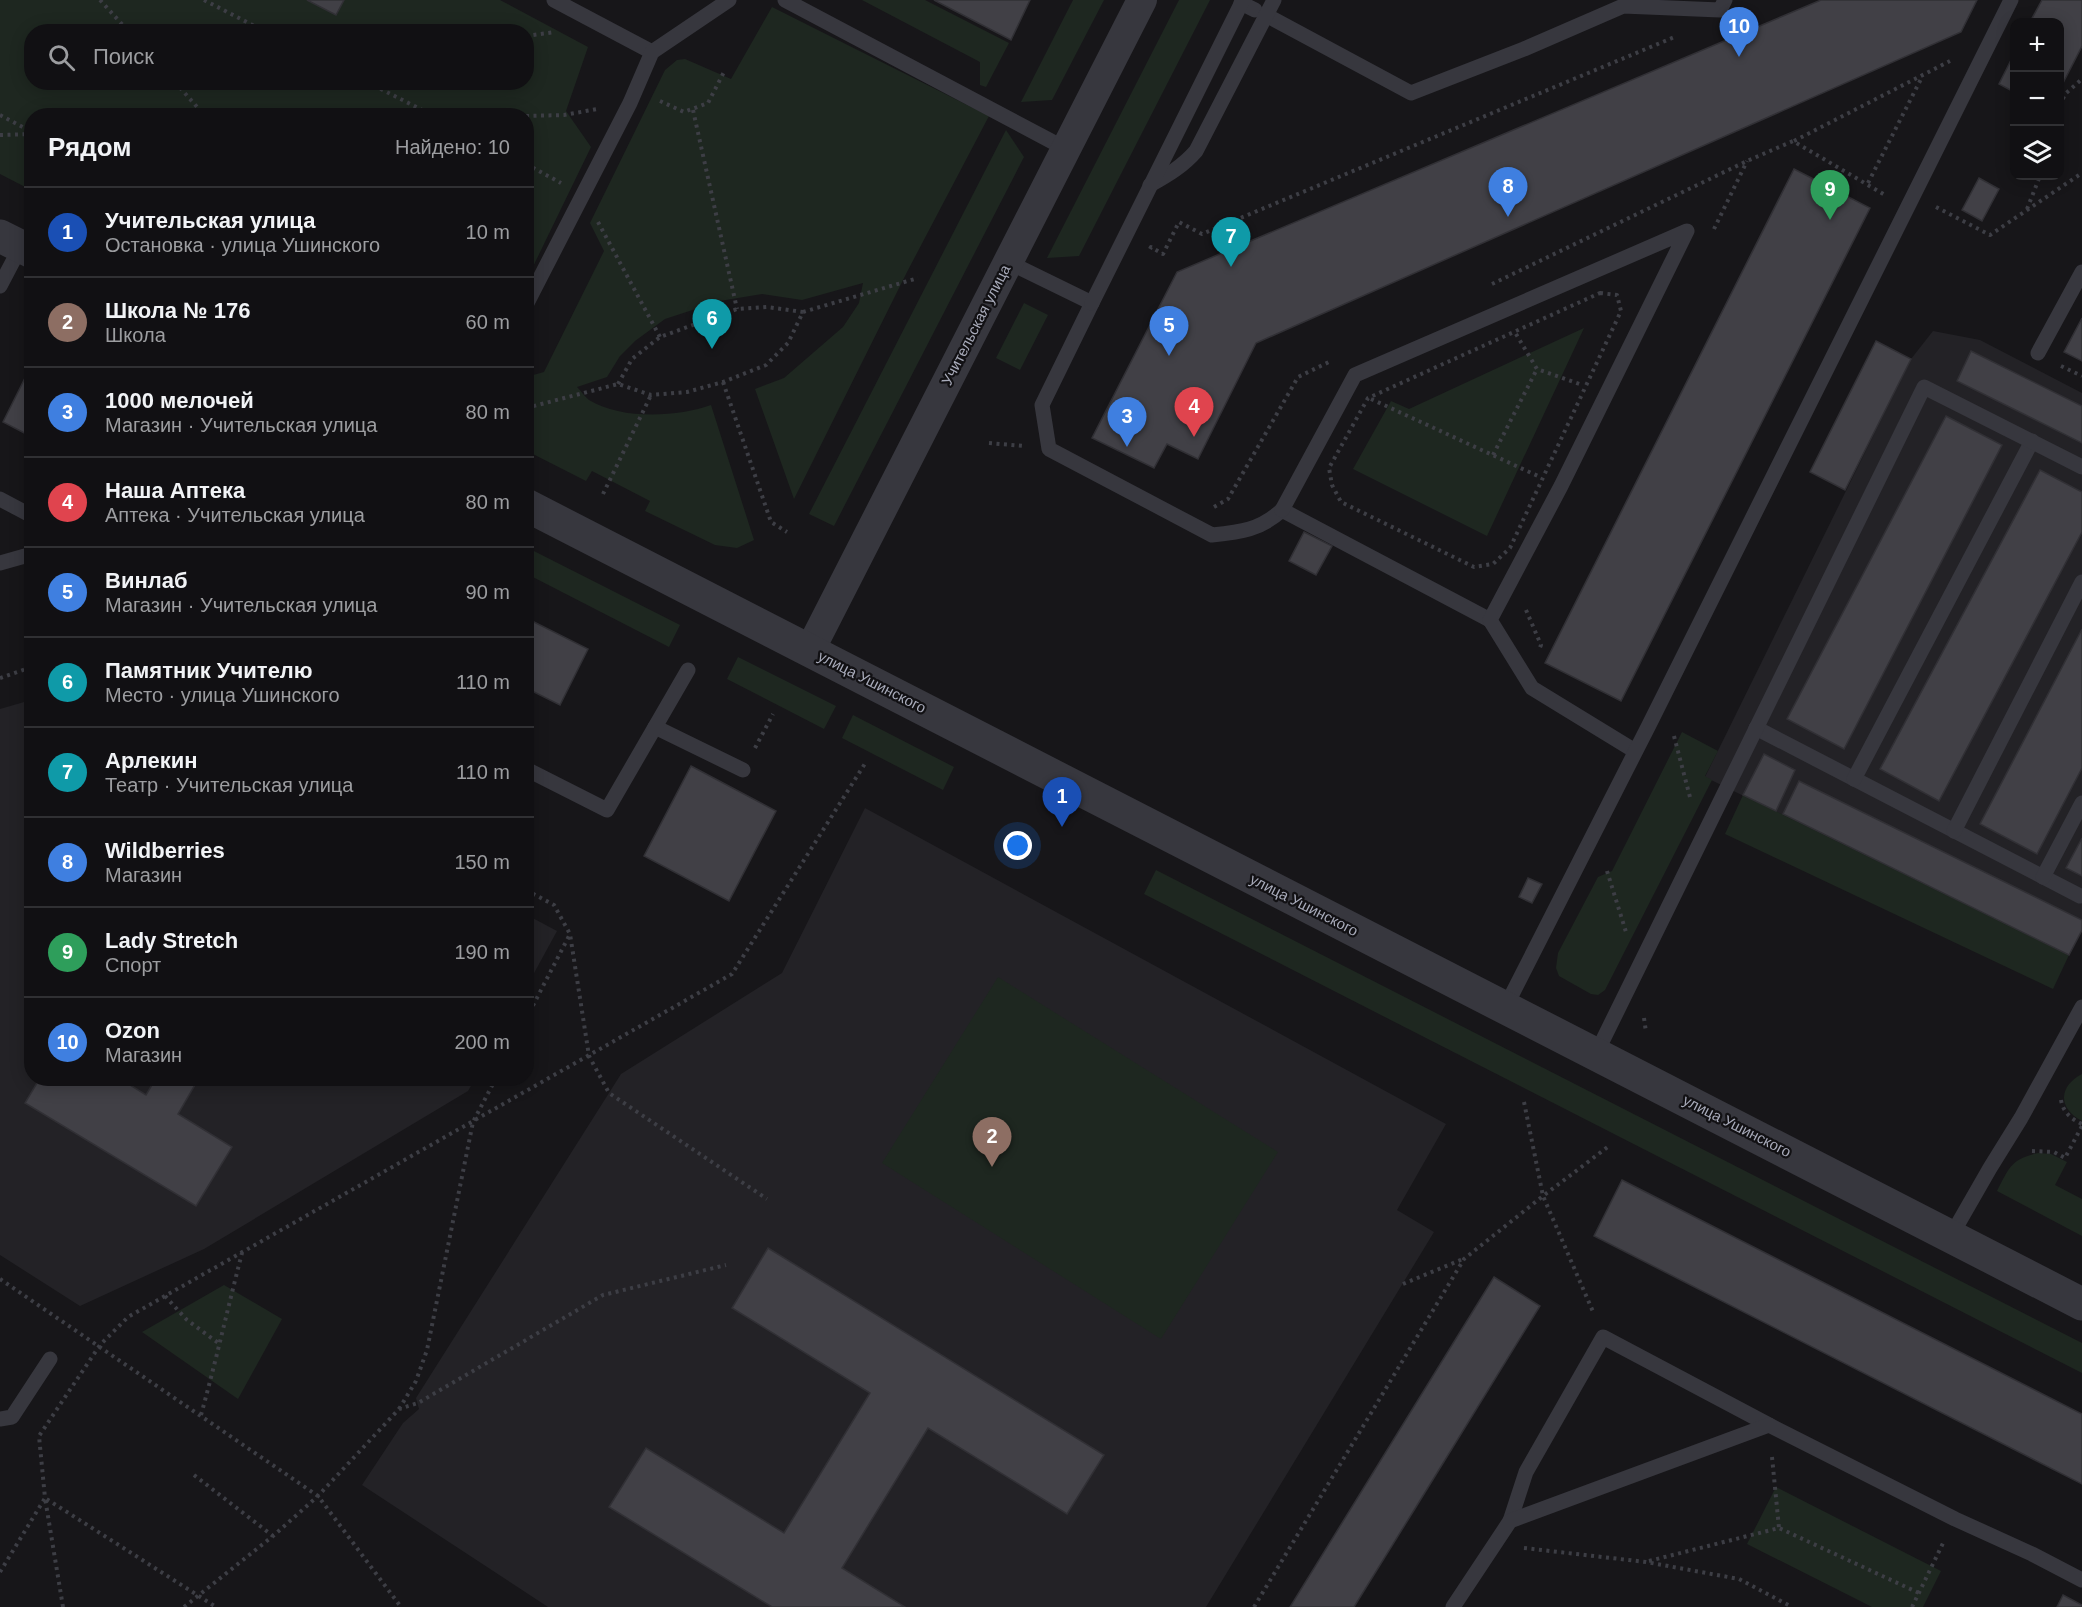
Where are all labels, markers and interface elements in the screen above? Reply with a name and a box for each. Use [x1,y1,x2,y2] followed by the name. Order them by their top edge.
[1720,8,1758,57] pin: 10
[2010,18,2064,180] map controls
[2010,18,2064,72] button: +
[24,24,534,90] search box
[45,41,78,74] icon: search
[93,44,154,69] text: Поиск
[2010,72,2064,126] button: −
[2010,126,2064,180] button: layers
[48,132,131,162] text: Рядом
[395,136,510,158] text: Найдено: 10
[1488,168,1528,217] pin: 8
[1810,170,1850,220] pin: 9
[105,208,315,233] text: Учительская улица
[1212,218,1250,267] pin: 7
[62,221,73,243] text: 1
[466,221,510,243] text: 10 m
[105,234,380,256] text: Остановка · улица Ушинского
[938,261,1014,388] street label: Учительская улица
[105,298,250,323] text: Школа № 176
[692,300,732,349] pin: 6
[1150,306,1188,356] pin: 5
[62,311,73,333] text: 2
[466,311,510,333] text: 60 m
[105,324,166,346] text: Школа
[105,388,254,413] text: 1000 мелочей
[1174,388,1214,437] pin: 4
[1108,398,1146,447] pin: 3
[62,401,73,423] text: 3
[466,401,510,423] text: 80 m
[105,414,377,436] text: Магазин · Учительская улица
[105,478,245,503] text: Наша Аптека
[62,491,73,513] text: 4
[466,491,510,513] text: 80 m
[105,504,365,526] text: Аптека · Учительская улица
[105,568,188,593] text: Винлаб
[62,581,73,603] text: 5
[466,581,510,603] text: 90 m
[105,594,377,616] text: Магазин · Учительская улица
[815,647,929,716] street label: улица Ушинского
[105,658,313,683] text: Памятник Учителю
[62,671,73,693] text: 6
[456,671,510,693] text: 110 m
[105,684,340,706] text: Место · улица Ушинского
[105,748,198,773] text: Арлекин
[62,761,73,783] text: 7
[456,761,510,783] text: 110 m
[105,774,353,796] text: Театр · Учительская улица
[1042,778,1082,827] pin: 1
[1003,831,1032,860] your location
[105,838,225,863] text: Wildberries
[62,851,73,873] text: 8
[454,851,510,873] text: 150 m
[105,864,182,886] text: Магазин
[1247,870,1361,939] street label: улица Ушинского
[105,928,238,953] text: Lady Stretch
[62,941,73,963] text: 9
[454,941,510,963] text: 190 m
[105,954,161,976] text: Спорт
[105,1018,160,1043] text: Ozon
[56,1031,79,1053] text: 10
[454,1031,510,1053] text: 200 m
[105,1044,182,1066] text: Магазин
[1680,1091,1794,1160] street label: улица Ушинского
[972,1118,1012,1167] pin: 2

